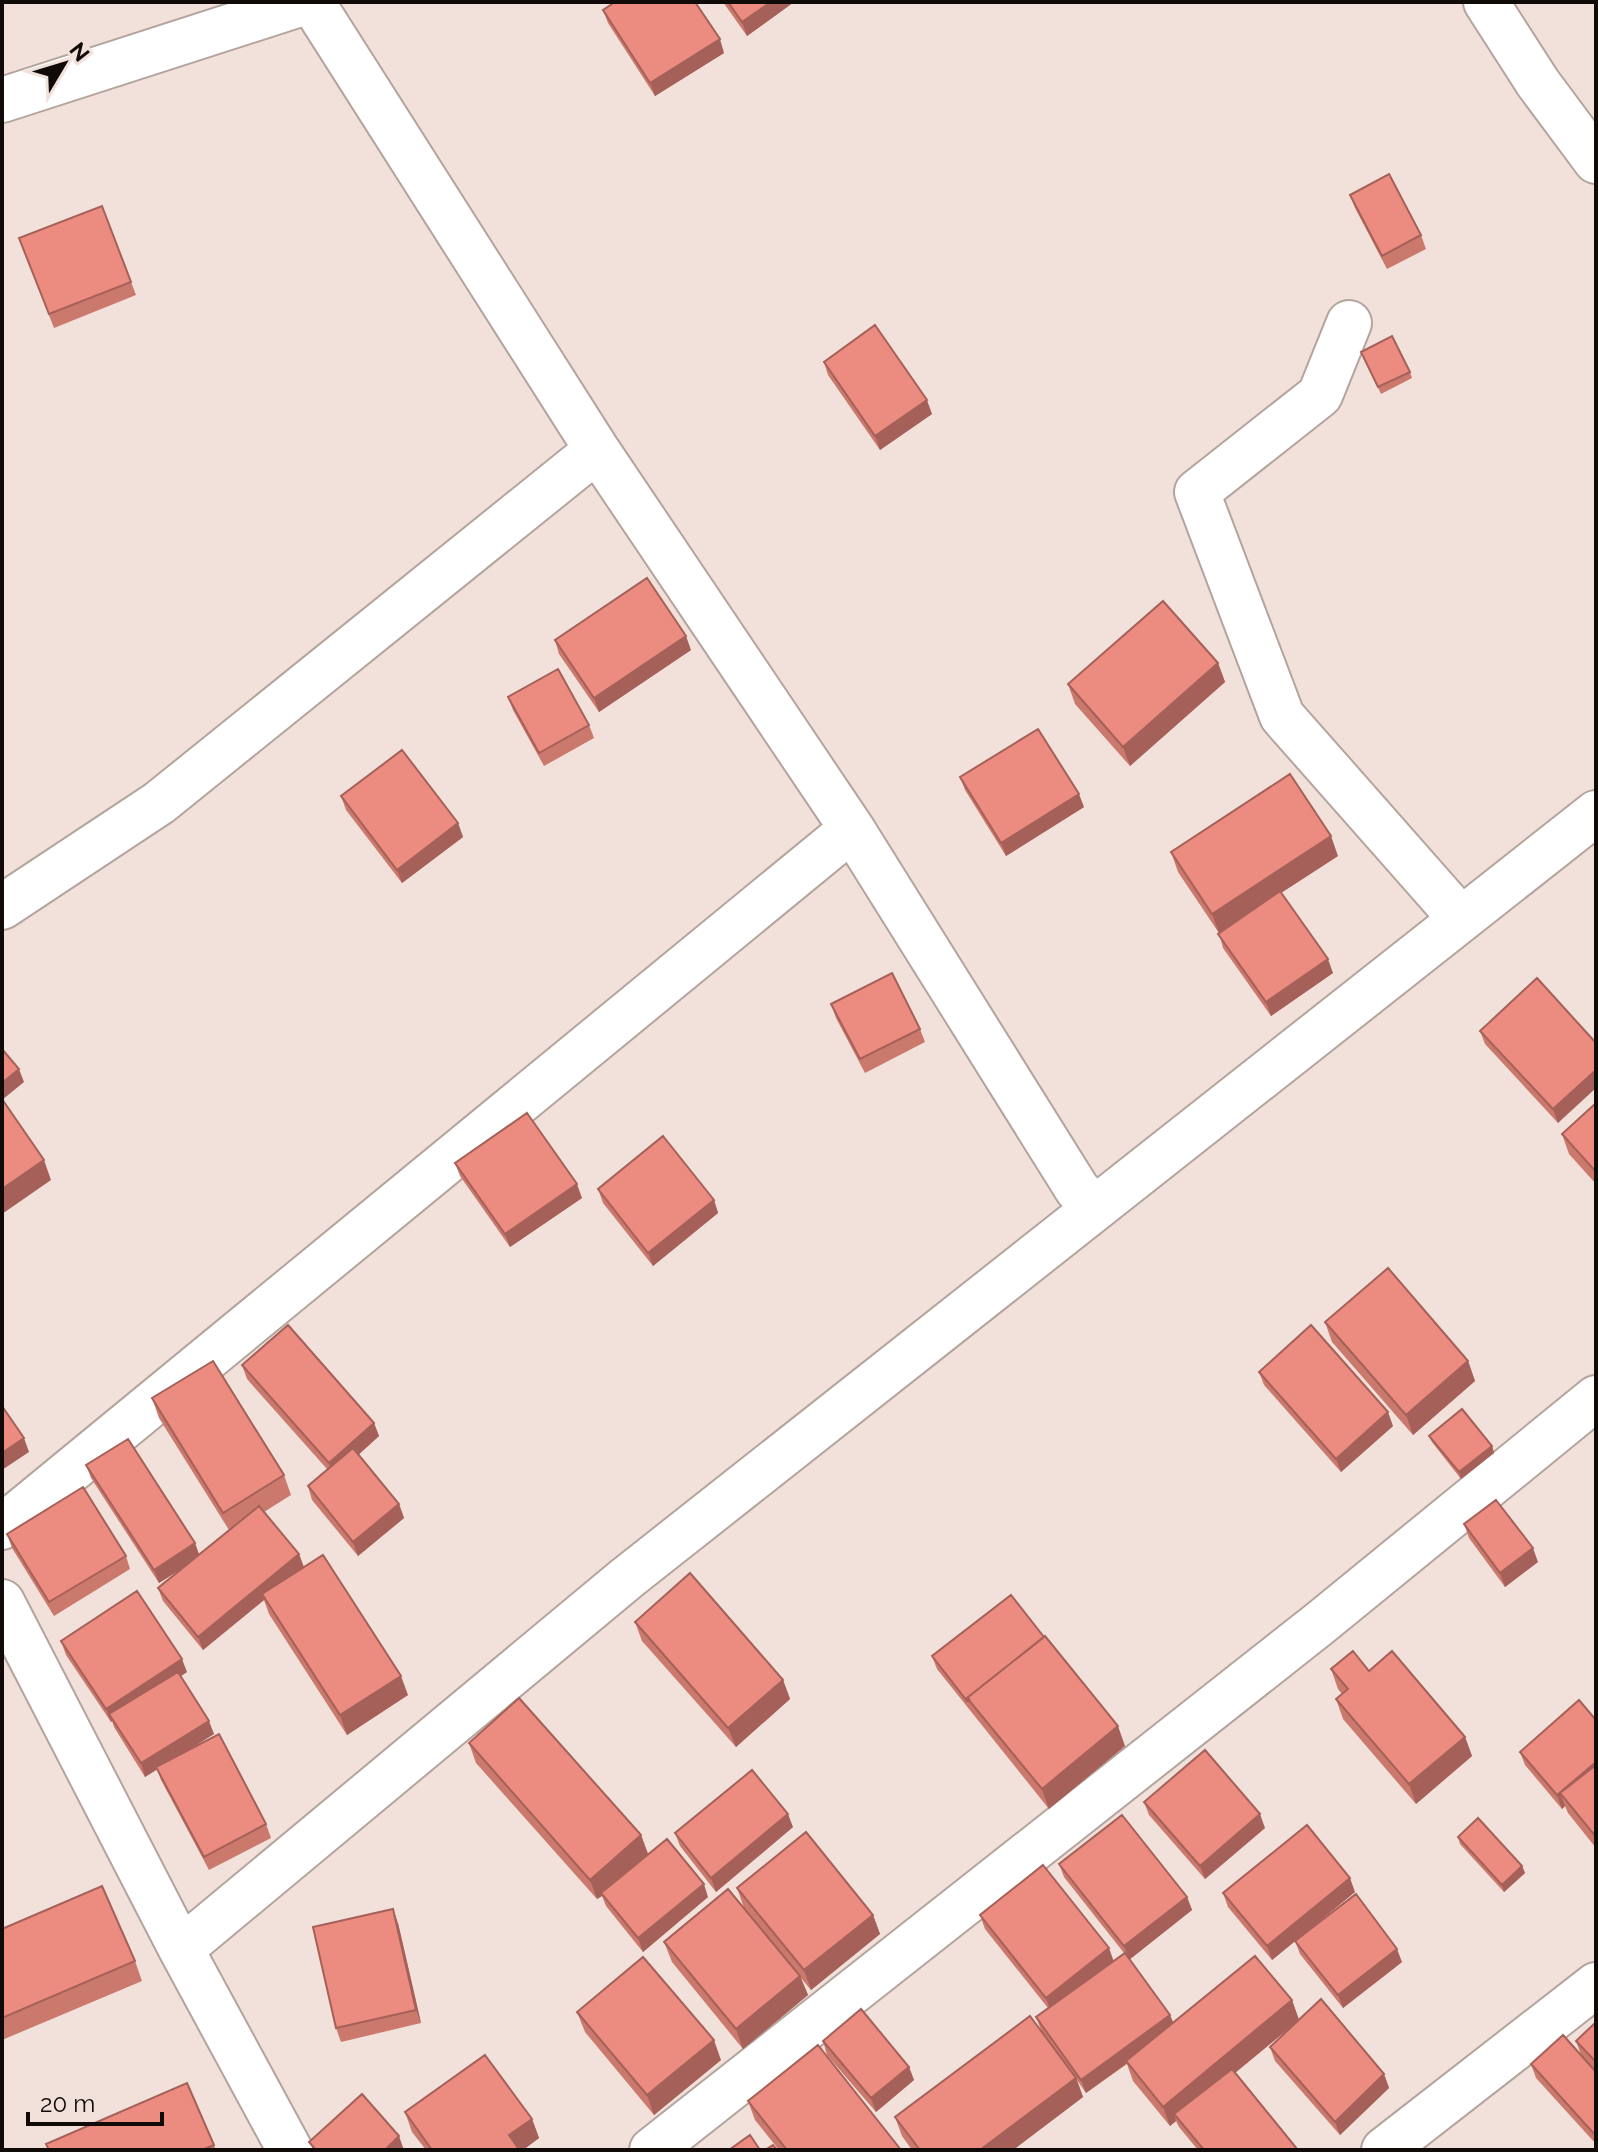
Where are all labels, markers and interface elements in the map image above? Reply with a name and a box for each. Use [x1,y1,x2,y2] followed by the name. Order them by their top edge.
[24,24,104,104] north arrow
[64,37,95,66] text: N
[28,2076,162,2126] scale bar
[40,2089,95,2118] text: 20 m

